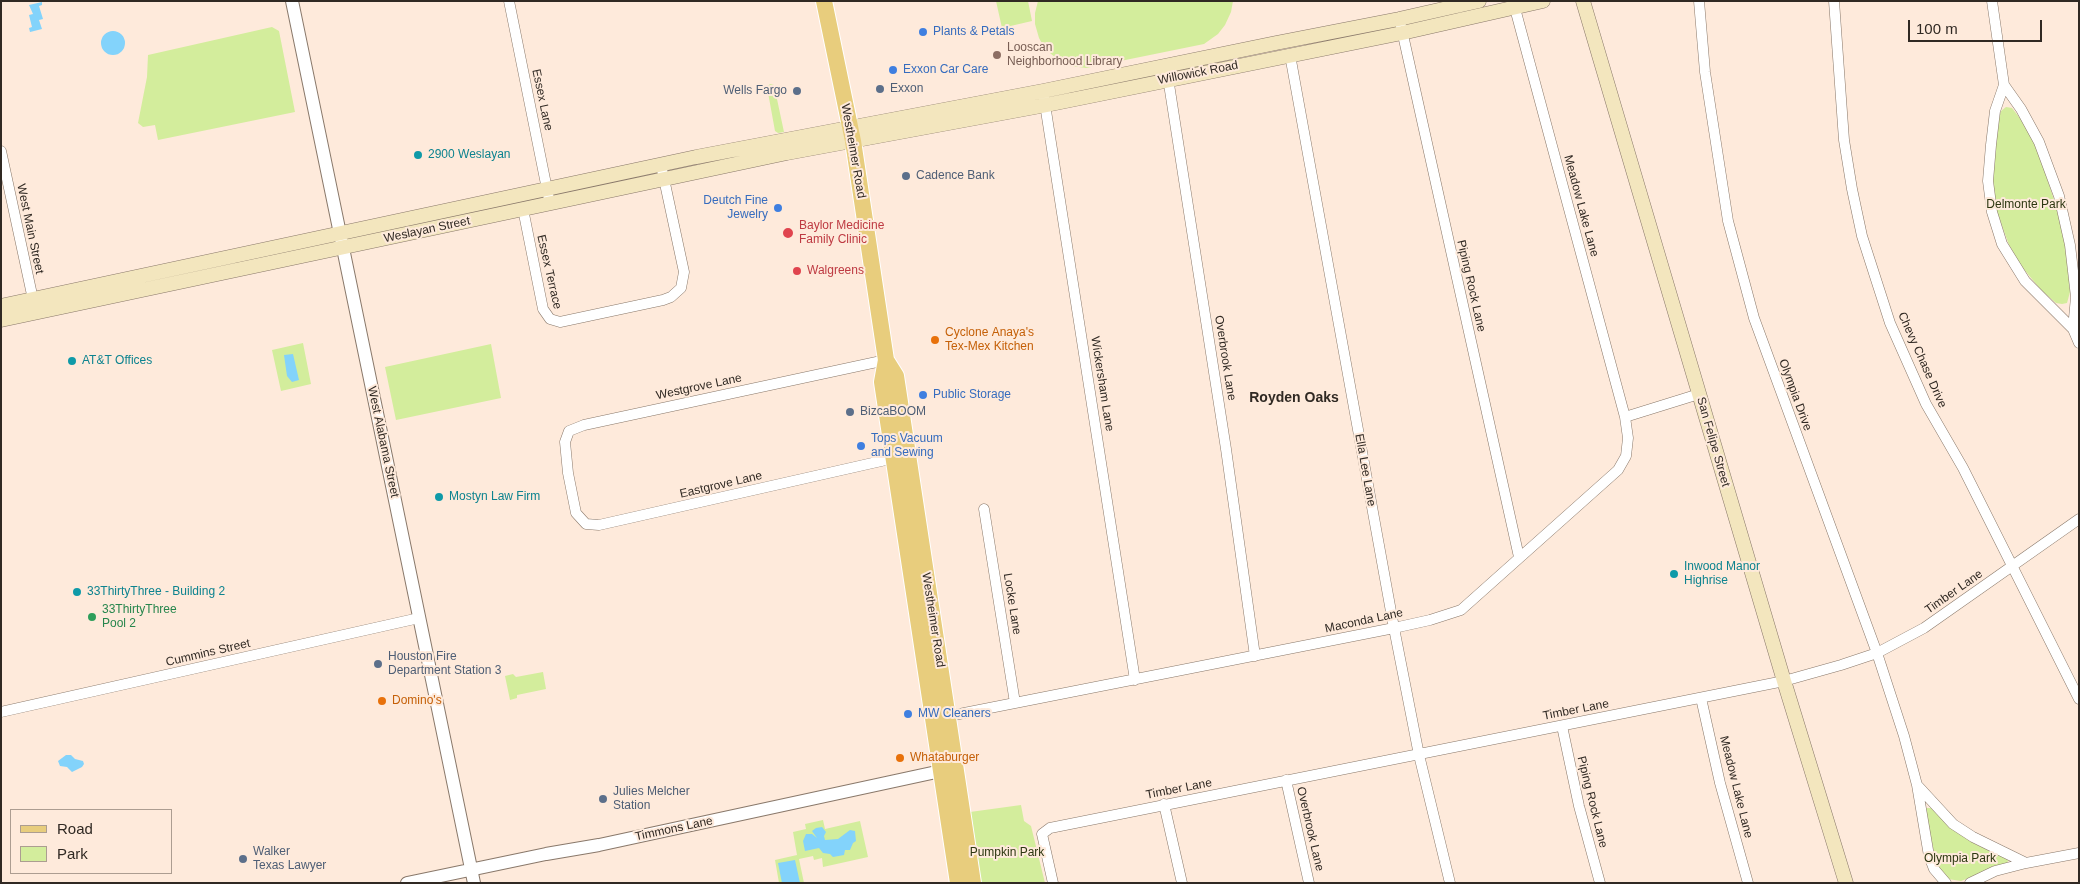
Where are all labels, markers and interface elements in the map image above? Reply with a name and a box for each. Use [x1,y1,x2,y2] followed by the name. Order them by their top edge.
[1910,10,2044,42] scale bar
[1916,20,1958,37] text: 100 m
[933,25,1014,39] place label: Plants & Petals
[917,26,929,38] marker: Plants & Petals
[1007,41,1122,69] place label: Looscan Neighborhood Library
[991,49,1003,61] marker: Looscan Neighborhood Library
[1157,58,1239,88] street label: Willowick Road
[903,63,988,77] place label: Exxon Car Care
[887,64,899,76] marker: Exxon Car Care
[528,68,556,132] street label: Essex Lane
[890,82,923,96] place label: Exxon
[874,83,886,95] marker: Exxon
[723,84,787,98] place label: Wells Fargo
[791,85,803,97] marker: Wells Fargo
[838,103,868,199] street label: Westheimer Road
[428,148,510,162] place label: 2900 Weslayan
[412,149,424,161] marker: 2900 Weslayan
[1560,154,1602,258] street label: Meadow Lake Lane
[916,169,995,183] place label: Cadence Bank
[900,170,912,182] marker: Cadence Bank
[13,183,47,275] street label: West Main Street
[703,194,768,222] place label: Deutch Fine Jewelry
[1986,198,2066,212] park label: Delmonte Park
[772,202,784,214] marker: Deutch Fine Jewelry
[383,214,471,246] street label: Weslayan Street
[799,219,884,247] place label: Baylor Medicine Family Clinic
[781,226,795,240] marker: Baylor Medicine Family Clinic
[533,233,565,311] street label: Essex Terrace
[1453,239,1489,333] street label: Piping Rock Lane
[807,264,864,278] place label: Walgreens
[791,265,803,277] marker: Walgreens
[1894,310,1950,410] street label: Chevy Chase Drive
[1211,314,1239,402] street label: Overbrook Lane
[945,326,1034,354] place label: Cyclone Anaya's Tex-Mex Kitchen
[929,334,941,346] marker: Cyclone Anaya's Tex-Mex Kitchen
[1087,335,1117,433] street label: Wickersham Lane
[82,354,152,368] place label: AT&T Offices
[66,355,78,367] marker: AT&T Offices
[1775,357,1815,433] street label: Olympia Drive
[655,371,743,403] street label: Westgrove Lane
[364,385,402,499] street label: West Alabama Street
[933,388,1011,402] place label: Public Storage
[917,389,929,401] marker: Public Storage
[1249,390,1339,406] district label: Royden Oaks
[1693,395,1733,489] street label: San Felipe Street
[860,405,926,419] place label: BizcaBOOM
[844,406,856,418] marker: BizcaBOOM
[871,432,943,460] place label: Tops Vacuum and Sewing
[1352,433,1378,507] street label: Ella Lee Lane
[855,440,867,452] marker: Tops Vacuum and Sewing
[678,469,764,501] street label: Eastgrove Lane
[449,490,540,504] place label: Mostyn Law Firm
[433,491,445,503] marker: Mostyn Law Firm
[1684,560,1760,588] place label: Inwood Manor Highrise
[1922,567,1986,617] street label: Timber Lane
[1668,568,1680,580] marker: Inwood Manor Highrise
[918,572,948,668] street label: Westheimer Road
[1000,572,1024,636] street label: Locke Lane
[87,585,225,599] place label: 33ThirtyThree - Building 2
[71,586,83,598] marker: 33ThirtyThree - Building 2
[102,603,177,631] place label: 33ThirtyThree Pool 2
[1324,606,1404,636] street label: Maconda Lane
[86,611,98,623] marker: 33ThirtyThree Pool 2
[164,636,252,670] street label: Cummins Street
[388,650,501,678] place label: Houston Fire Department Station 3
[372,658,384,670] marker: Houston Fire Department Station 3
[392,694,442,708] place label: Domino's
[376,695,388,707] marker: Domino's
[1542,697,1610,723] street label: Timber Lane
[918,707,991,721] place label: MW Cleaners
[902,708,914,720] marker: MW Cleaners
[1716,734,1756,840] street label: Meadow Lake Lane
[910,751,979,765] place label: Whataburger
[894,752,906,764] marker: Whataburger
[1574,755,1610,849] street label: Piping Rock Lane
[1145,776,1213,802] street label: Timber Lane
[613,785,690,813] place label: Julies Melcher Station
[1293,785,1327,873] street label: Overbrook Lane
[597,793,609,805] marker: Julies Melcher Station
[10,809,172,874] legend
[634,814,714,844] street label: Timmons Lane
[57,820,93,837] text: Road
[57,845,88,862] text: Park
[253,845,326,873] place label: Walker Texas Lawyer
[970,846,1044,860] park label: Pumpkin Park
[1924,852,1996,866] park label: Olympia Park
[237,853,249,865] marker: Walker Texas Lawyer

